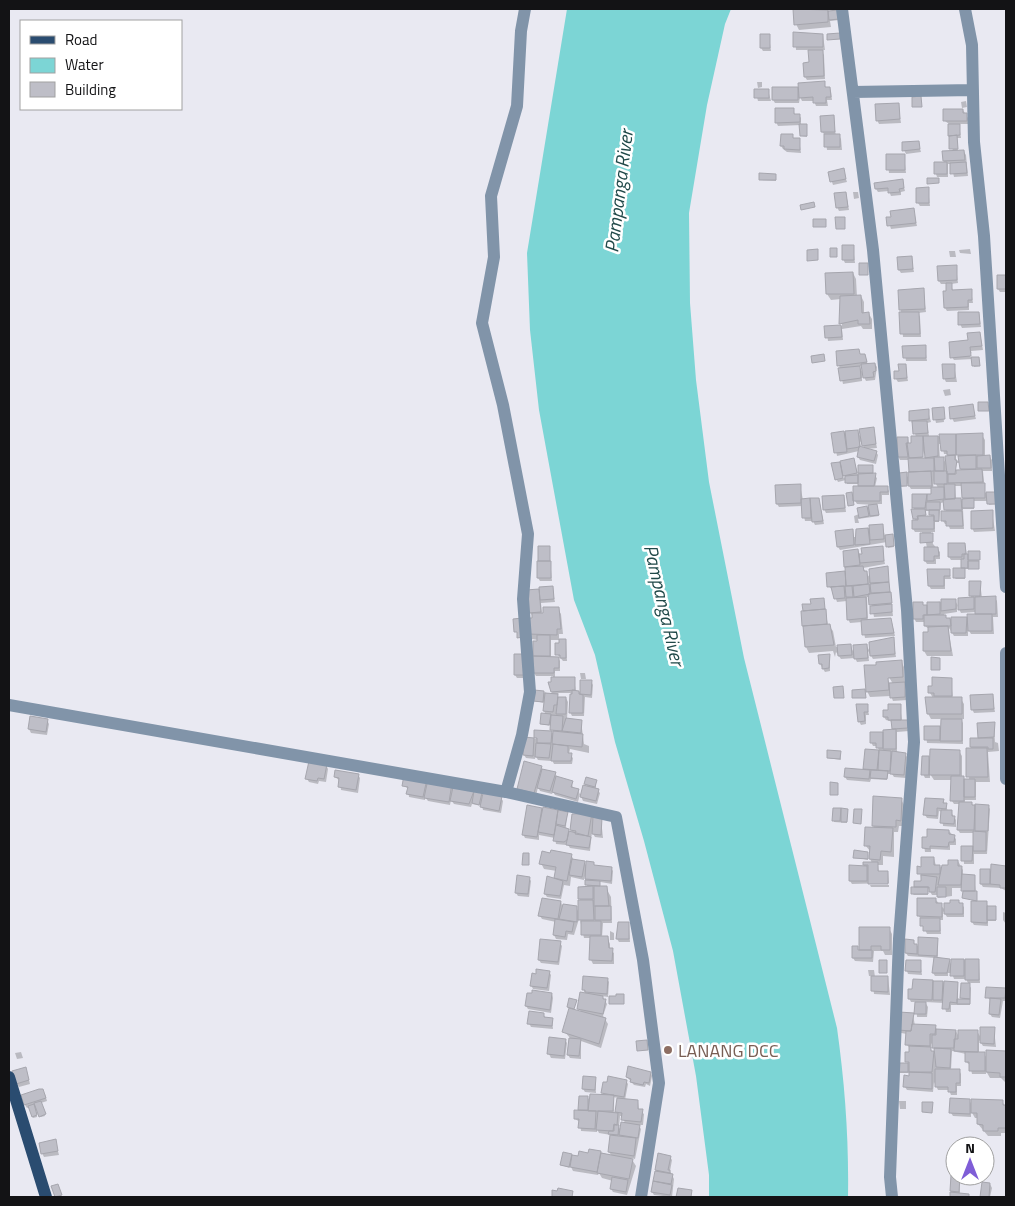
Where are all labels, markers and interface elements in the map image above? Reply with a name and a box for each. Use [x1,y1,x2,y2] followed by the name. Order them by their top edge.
[20,20,182,110] legend
[65,28,97,51] text: Road
[65,53,104,76] text: Water
[65,78,116,101] text: Building
[596,126,640,254] water label: Pampanga River
[637,542,693,670] water label: Pampanga River
[678,1037,779,1064] place label: LANANG DCC
[662,1044,674,1056] marker: LANANG DCC
[945,1136,995,1186] north arrow
[965,1137,975,1158] text: N

